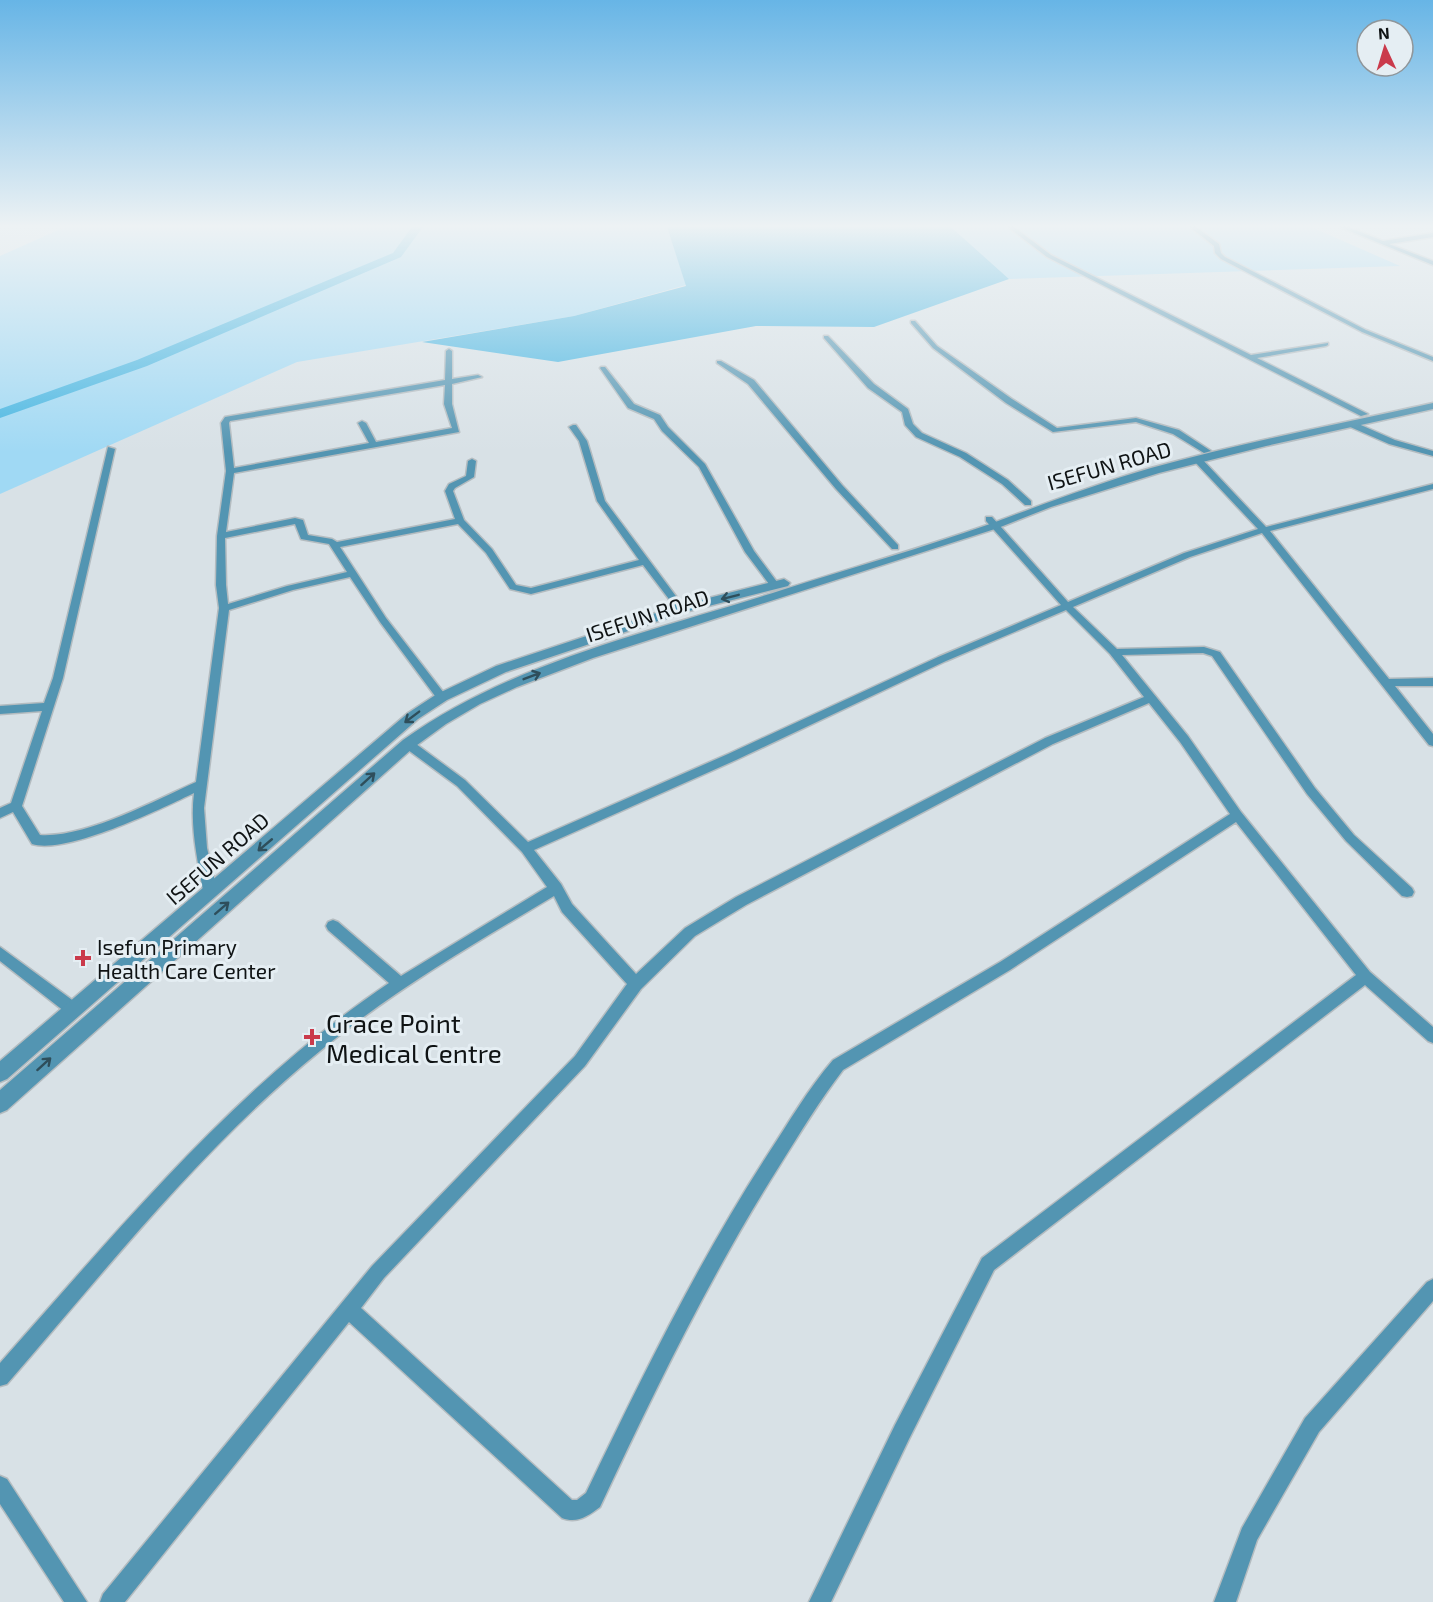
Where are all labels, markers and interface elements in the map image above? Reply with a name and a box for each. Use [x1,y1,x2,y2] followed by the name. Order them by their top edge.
[1355,18,1415,78] north arrow
[1377,23,1390,42] text: N
[1044,435,1174,495] street label: ISEFUN ROAD
[582,583,712,647] street label: ISEFUN ROAD
[721,591,740,603] one-way arrow
[522,670,540,681] one-way arrow
[405,711,421,724] one-way arrow
[360,772,375,786] one-way arrow
[161,807,273,909] street label: ISEFUN ROAD
[257,838,273,851] one-way arrow
[214,901,229,915] one-way arrow
[97,934,276,983] place label: Isefun Primary Health Care Center
[74,949,92,967] marker: Isefun Primary Health Care Center
[326,1007,502,1068] place label: Grace Point Medical Centre
[303,1028,321,1046] marker: Grace Point Medical Centre
[36,1057,51,1071] one-way arrow

